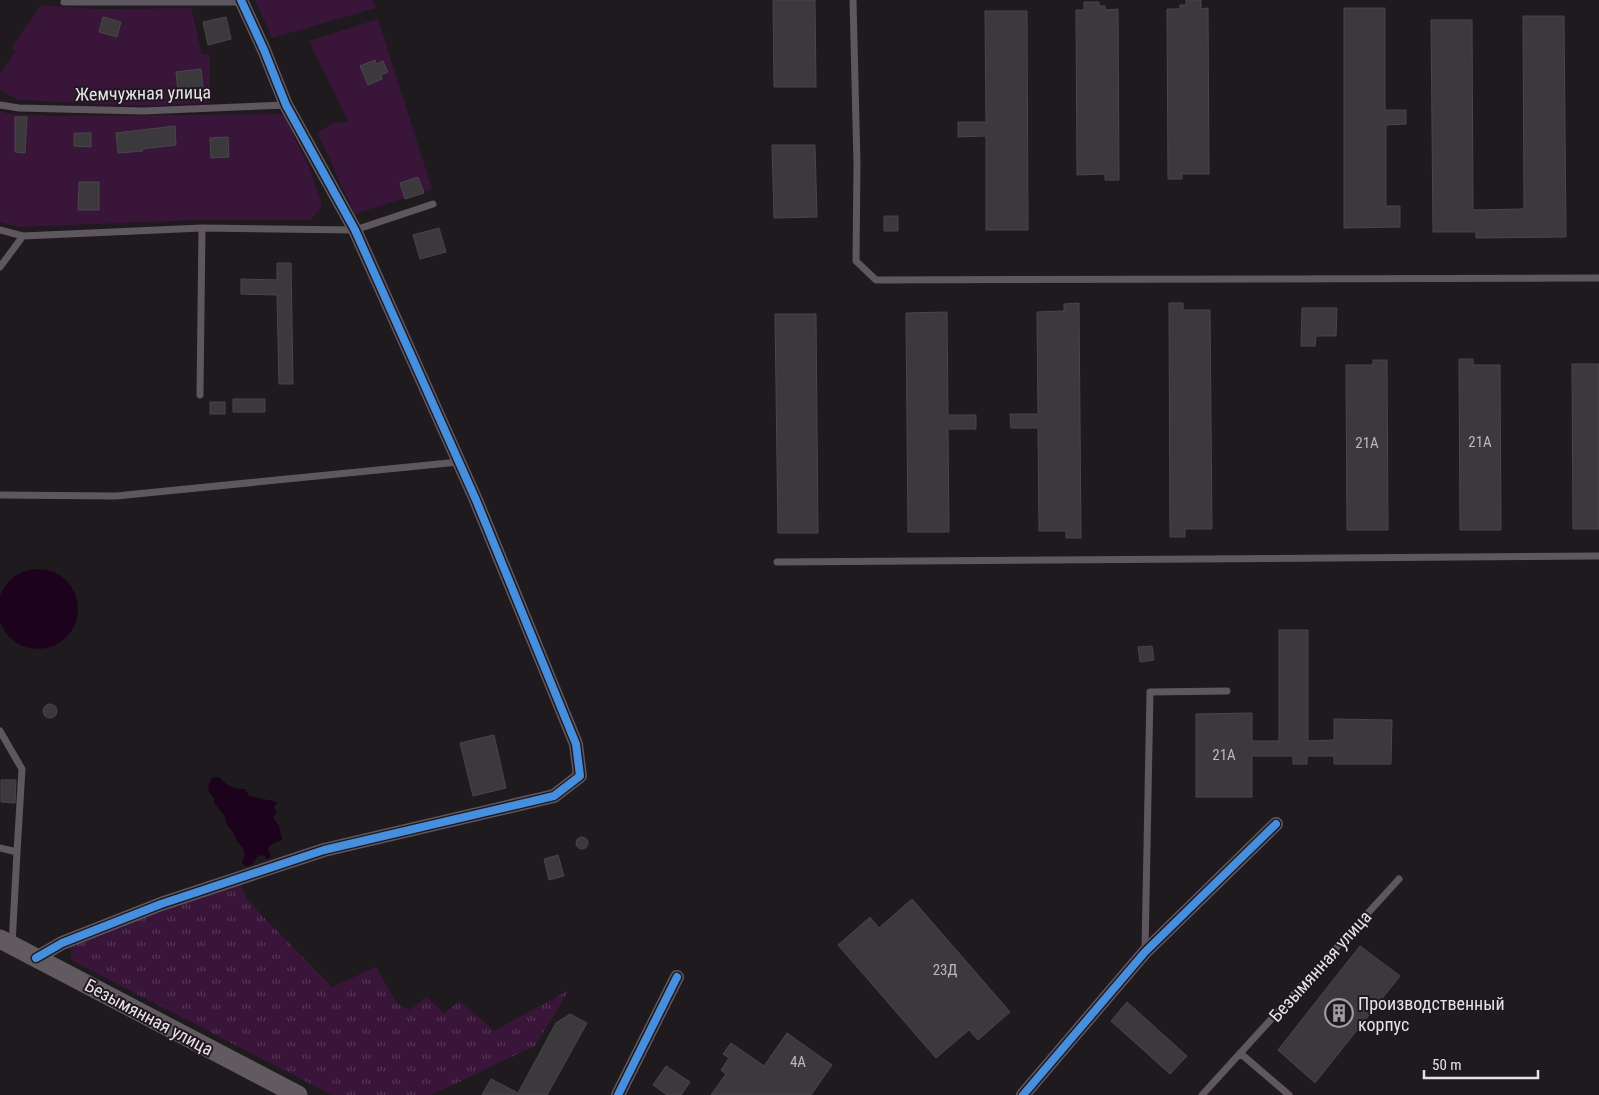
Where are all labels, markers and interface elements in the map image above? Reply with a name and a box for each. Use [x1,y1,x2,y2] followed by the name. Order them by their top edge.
[75,81,211,105] street label: Жемчужная улица
[1468,433,1492,451] house number: 21А
[1355,434,1379,452] house number: 21А
[1212,746,1236,764] house number: 21А
[1265,906,1375,1026] street label: Безымянная улица
[933,961,957,979] house number: 23Д
[81,974,217,1060] street label: Безымянная улица
[1358,993,1505,1035] place label: Производственный корпус
[1324,998,1354,1028] building icon: Производственный корпус
[1424,1048,1538,1080] scale bar
[790,1053,806,1071] house number: 4А
[1432,1056,1462,1074] text: 50 m

